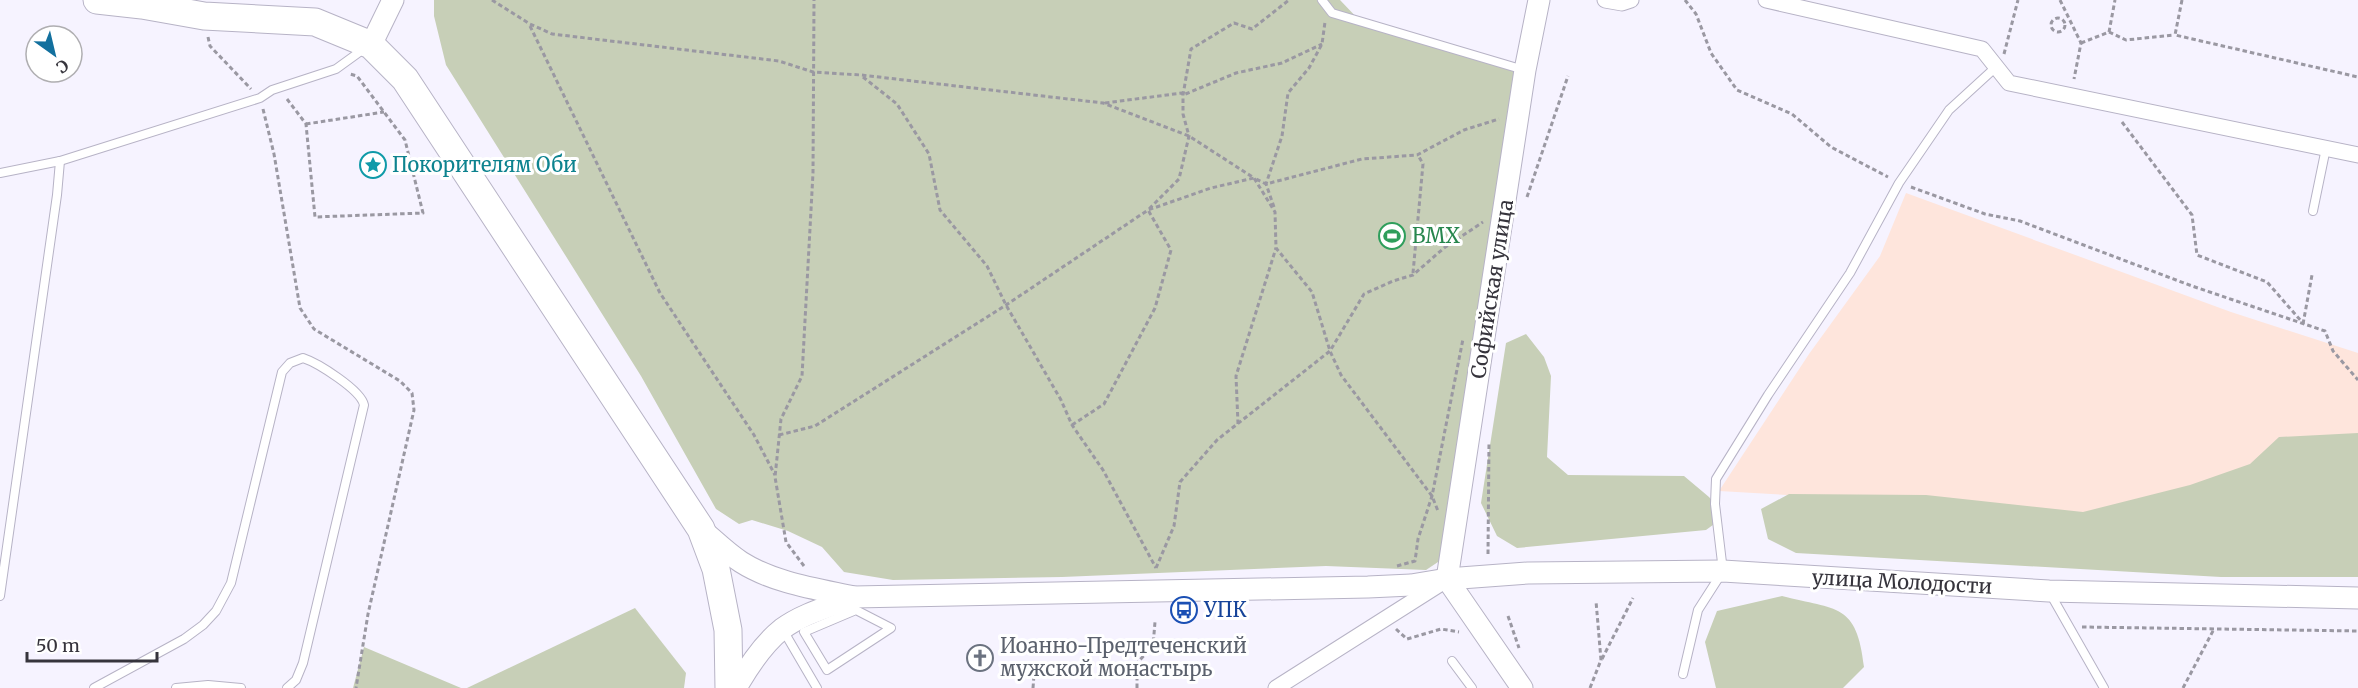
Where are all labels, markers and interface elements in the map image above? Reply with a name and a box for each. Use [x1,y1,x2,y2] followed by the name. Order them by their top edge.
[24,24,84,84] north arrow
[52,55,72,78] text: С
[358,150,388,180] place icon: Покорителям Оби
[392,152,577,177] place label: Покорителям Оби
[1465,197,1518,380] street label: Софийская улица
[1377,221,1407,251] sports icon: BMX
[1412,223,1461,248] place label: BMX
[1811,564,1993,599] street label: улица Молодости
[1169,595,1199,625] bus stop icon: УПК
[1203,597,1247,622] place label: УПК
[27,625,158,663] scale bar
[1000,633,1247,681] place label: Иоанно-Предтеченский мужской монастырь
[36,634,80,657] text: 50 m
[965,643,995,673] church icon: Иоанно-Предтеченский мужской монастырь

